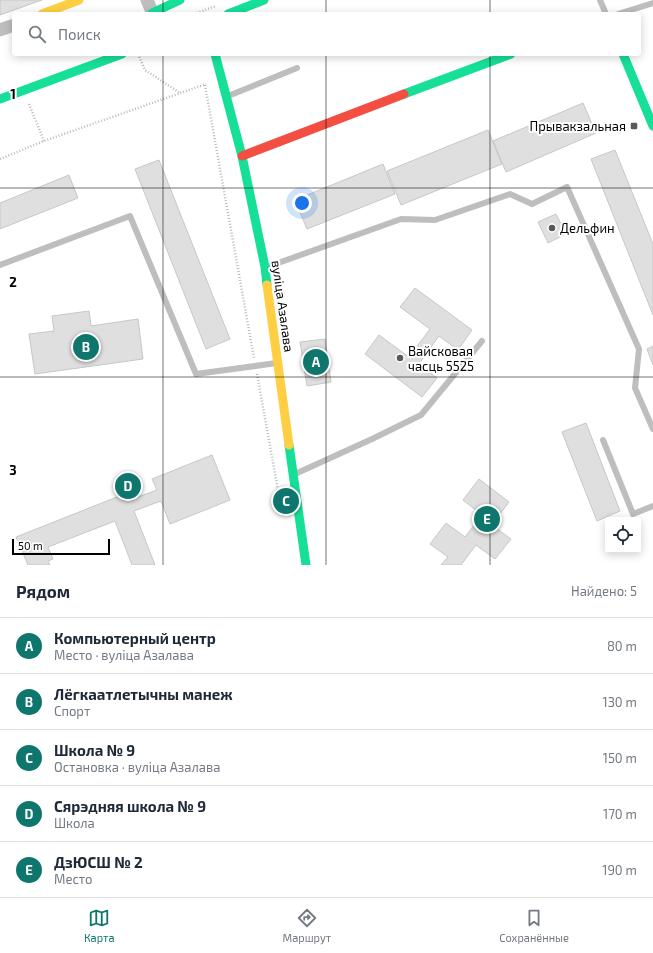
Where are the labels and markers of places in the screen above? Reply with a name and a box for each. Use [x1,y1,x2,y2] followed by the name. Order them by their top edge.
[530,118,626,134] place label: Прывакзальная
[629,121,639,131] marker: Прывакзальная
[560,220,615,236] place label: Дельфин
[547,223,557,233] marker: Дельфин
[73,332,99,362] pin: B
[408,343,474,374] place label: Вайсковая часць 5525
[303,347,329,377] pin: A
[395,353,405,363] marker: Вайсковая часць 5525
[115,471,141,501] pin: D
[273,486,299,516] pin: C
[474,504,500,534] pin: E

